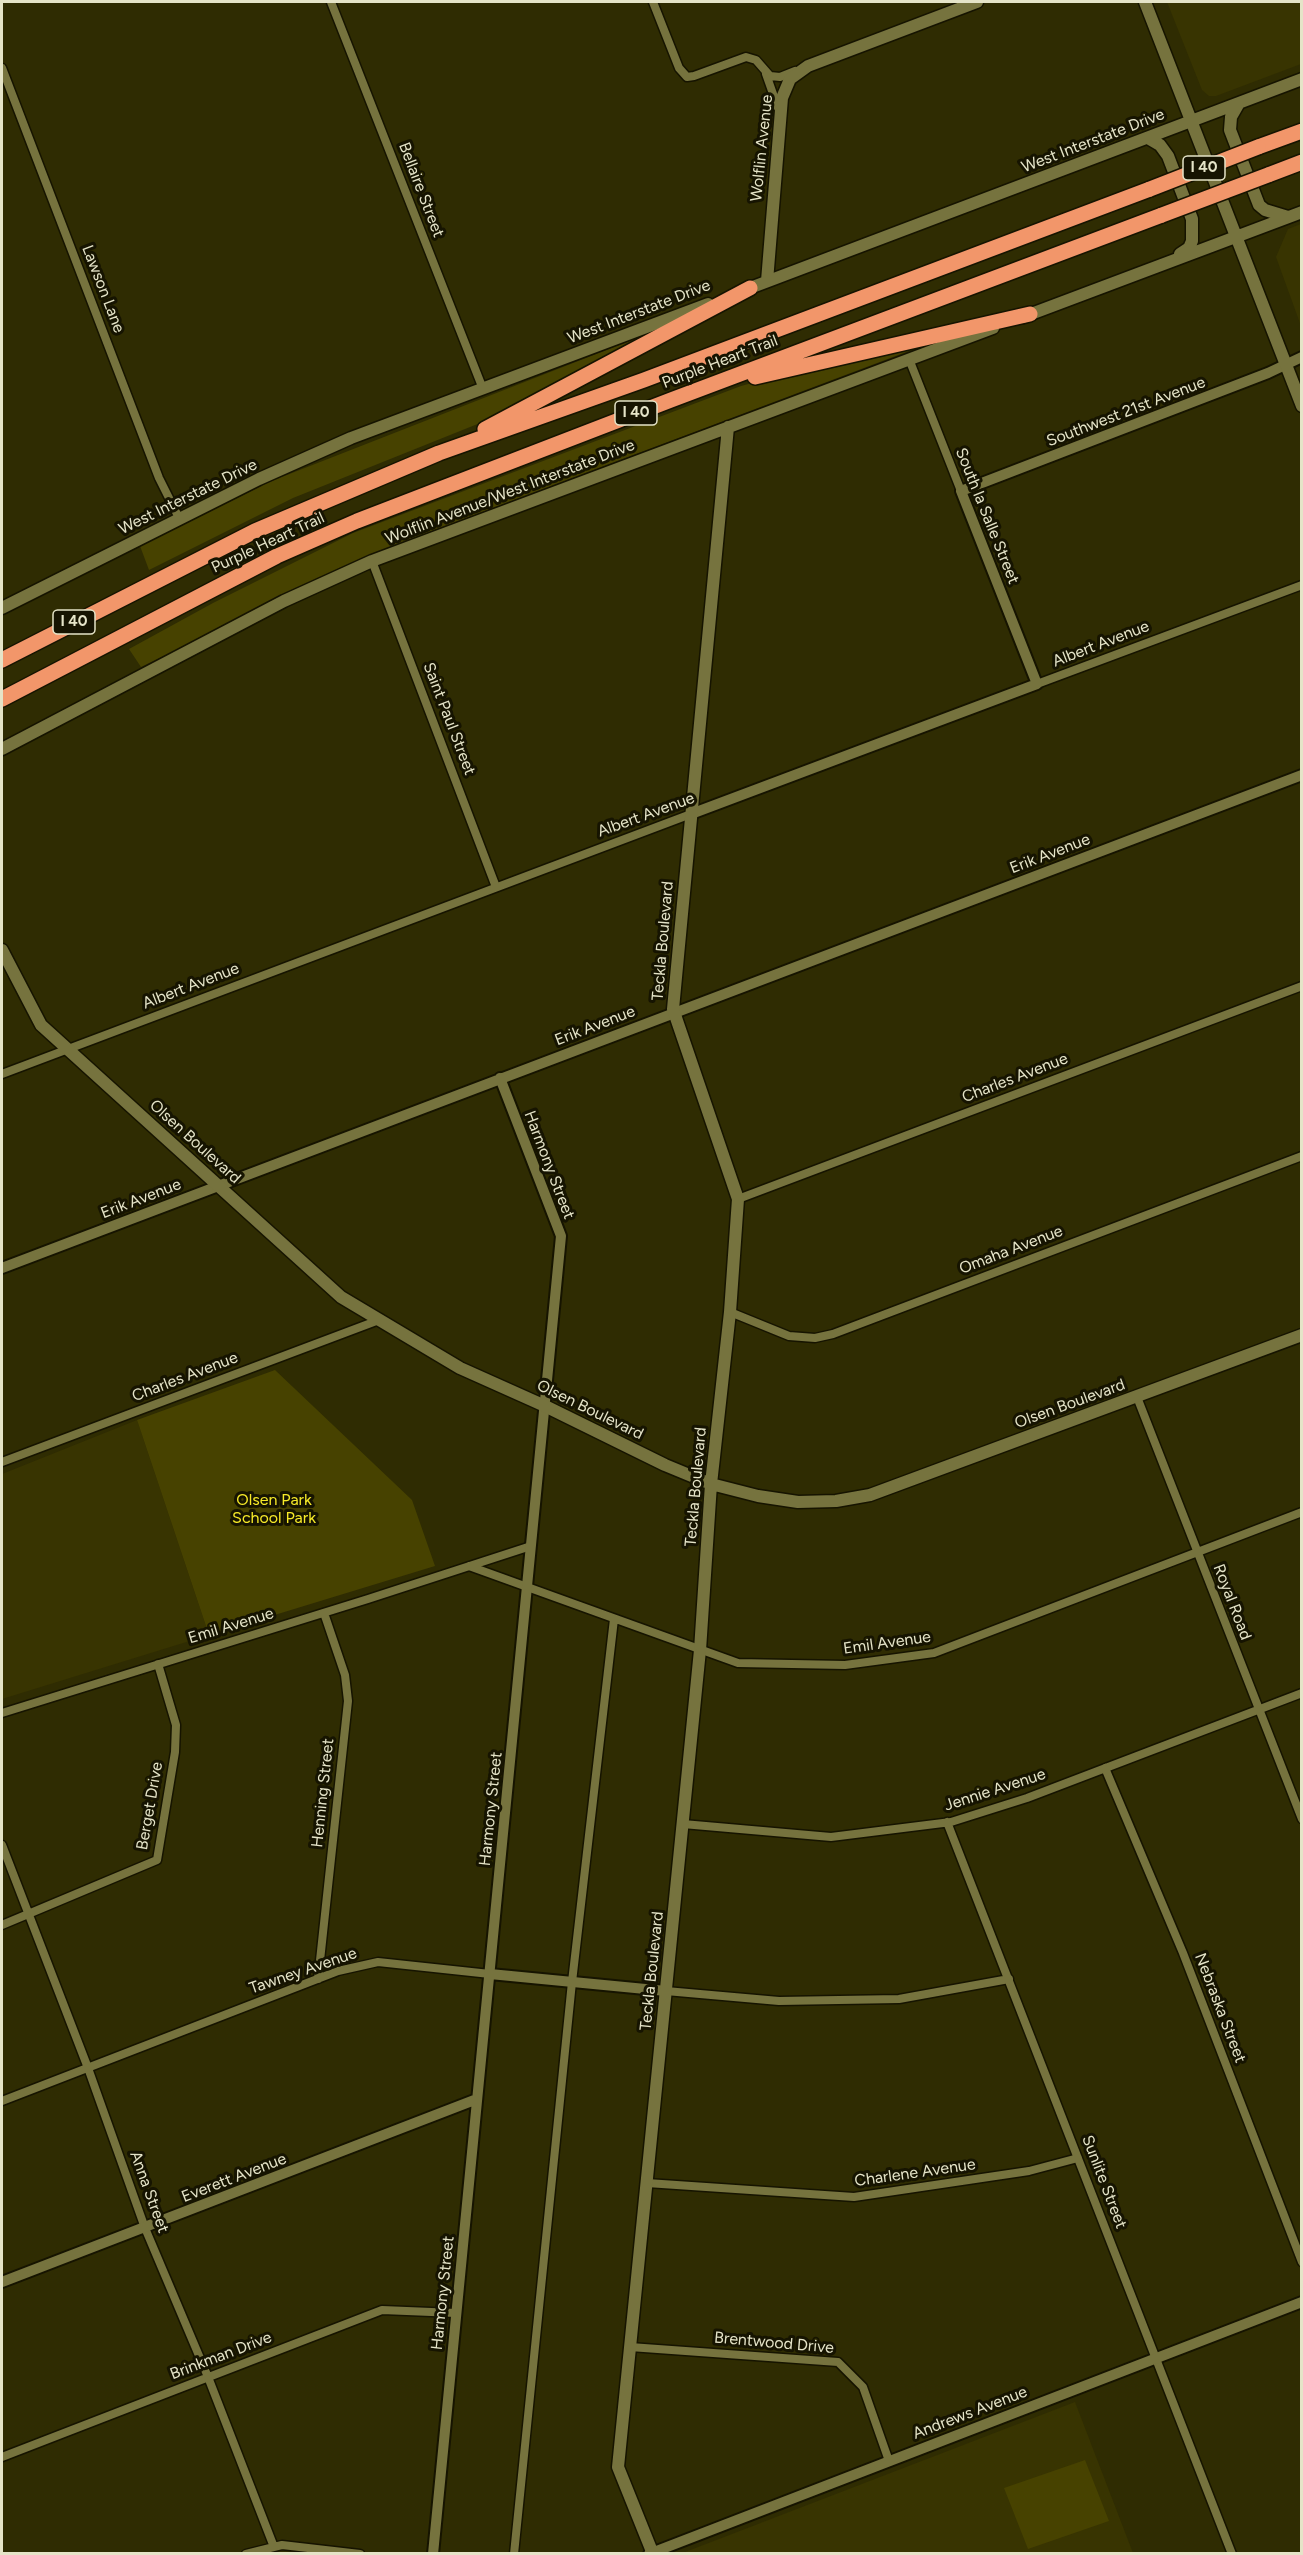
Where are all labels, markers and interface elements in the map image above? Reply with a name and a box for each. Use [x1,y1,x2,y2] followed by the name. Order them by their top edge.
[747,93,777,203] street label: Wolflin Avenue
[1019,105,1167,177] street label: West Interstate Drive
[394,140,448,240] street label: Bellaire Street
[1183,156,1225,180] road number: I 40
[77,242,129,336] street label: Lawson Lane
[565,276,713,348] street label: West Interstate Drive
[659,331,781,393] street label: Purple Heart Trail
[1044,373,1208,451] street label: Southwest 21st Avenue
[615,401,657,425] road number: I 40
[383,435,637,549] street label: Wolflin Avenue/West Interstate Drive
[951,445,1023,587] street label: South la Salle Street
[116,455,260,539] street label: West Interstate Drive
[208,508,328,578] street label: Purple Heart Trail
[53,610,95,634] road number: I 40
[1050,617,1152,671] street label: Albert Avenue
[419,660,479,778] street label: Saint Paul Street
[595,789,697,841] street label: Albert Avenue
[1007,830,1093,878] street label: Erik Avenue
[648,881,678,1001] street label: Teckla Boulevard
[140,959,242,1013] street label: Albert Avenue
[552,1002,638,1050] street label: Erik Avenue
[959,1049,1071,1107] street label: Charles Avenue
[145,1096,245,1188] street label: Olsen Boulevard
[520,1108,578,1222] street label: Harmony Street
[98,1175,184,1223] street label: Erik Avenue
[957,1221,1065,1279] street label: Omaha Avenue
[129,1348,241,1406] street label: Charles Avenue
[1012,1375,1128,1433] street label: Olsen Boulevard
[534,1376,646,1444] street label: Olsen Boulevard
[681,1427,711,1547] street label: Teckla Boulevard
[232,1490,316,1528] park label: Olsen Park School Park
[1209,1561,1255,1643] street label: Royal Road
[186,1604,276,1648] street label: Emil Avenue
[842,1627,932,1659] street label: Emil Avenue
[308,1738,338,1848] street label: Henning Street
[475,1751,507,1867] street label: Harmony Street
[133,1760,167,1852] street label: Berget Drive
[942,1765,1048,1815] street label: Jennie Avenue
[636,1910,668,2032] street label: Teckla Boulevard
[247,1944,359,1998] street label: Tawney Avenue
[1190,1950,1250,2066] street label: Nebraska Street
[1077,2133,1131,2231] street label: Sunlite Street
[125,2148,173,2236] street label: Anna Street
[179,2149,289,2207] street label: Everett Avenue
[853,2155,977,2191] street label: Charlene Avenue
[427,2235,459,2351] street label: Harmony Street
[168,2328,274,2384] street label: Brinkman Drive
[713,2328,835,2358] street label: Brentwood Drive
[910,2382,1030,2444] street label: Andrews Avenue

